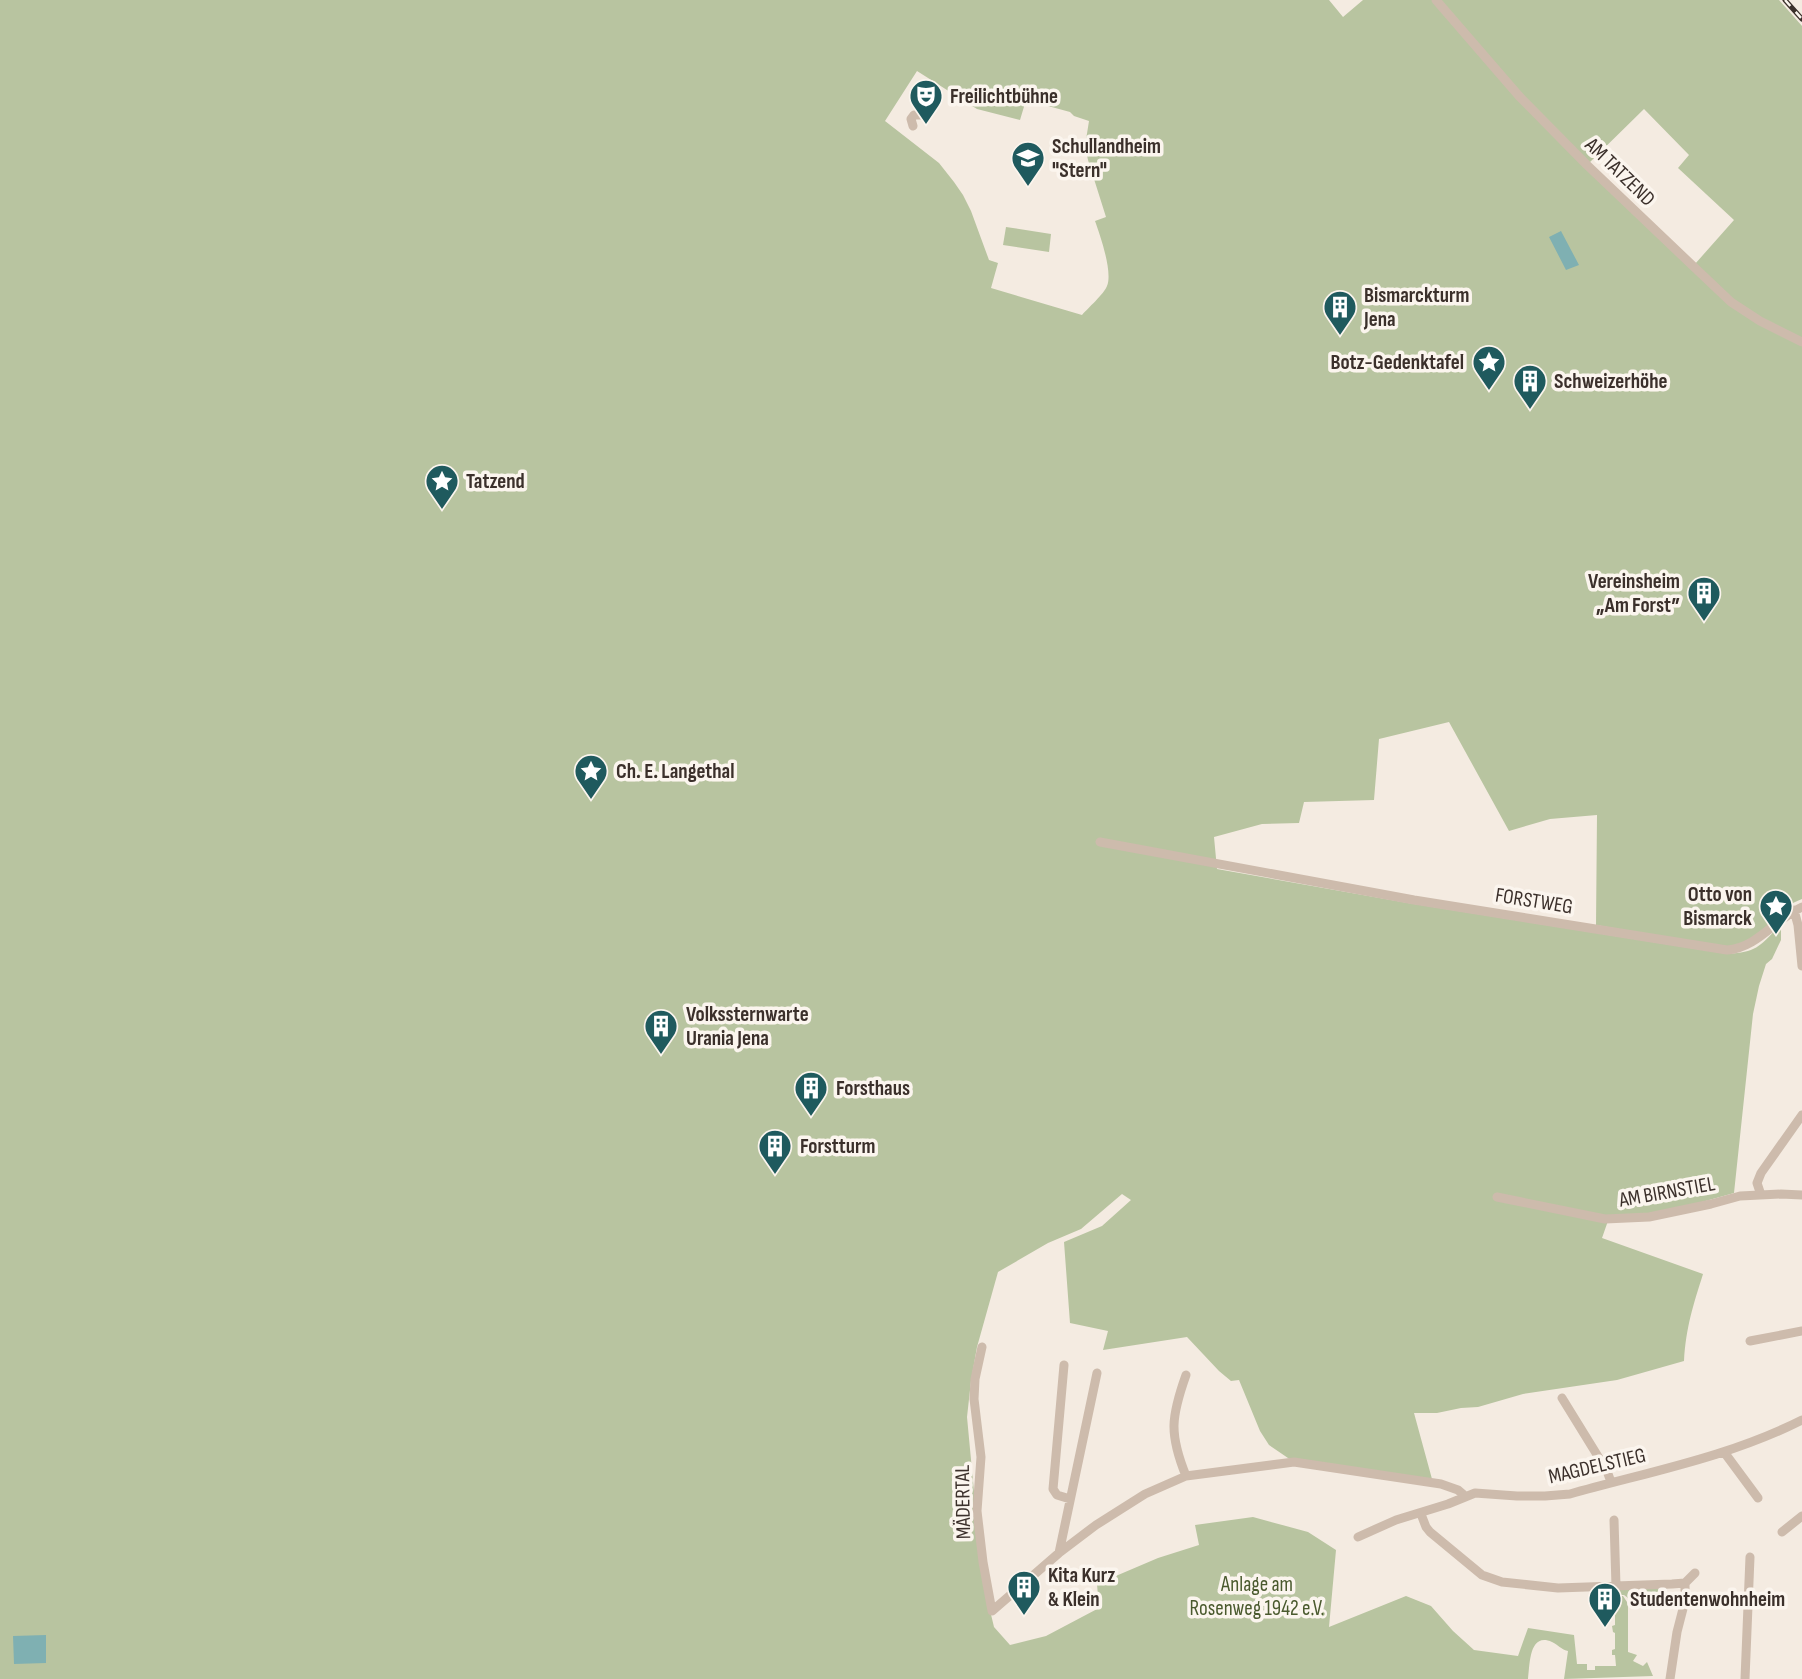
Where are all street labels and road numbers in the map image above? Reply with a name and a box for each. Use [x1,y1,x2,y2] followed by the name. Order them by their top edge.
[1579,132,1660,211] street label: AM TATZEND
[1493,883,1575,919] street label: FORSTWEG
[1616,1171,1717,1213] street label: AM BIRNSTIEL
[1546,1443,1648,1489] street label: MAGDELSTIEG
[950,1464,976,1539] street label: MÄDERTAL

